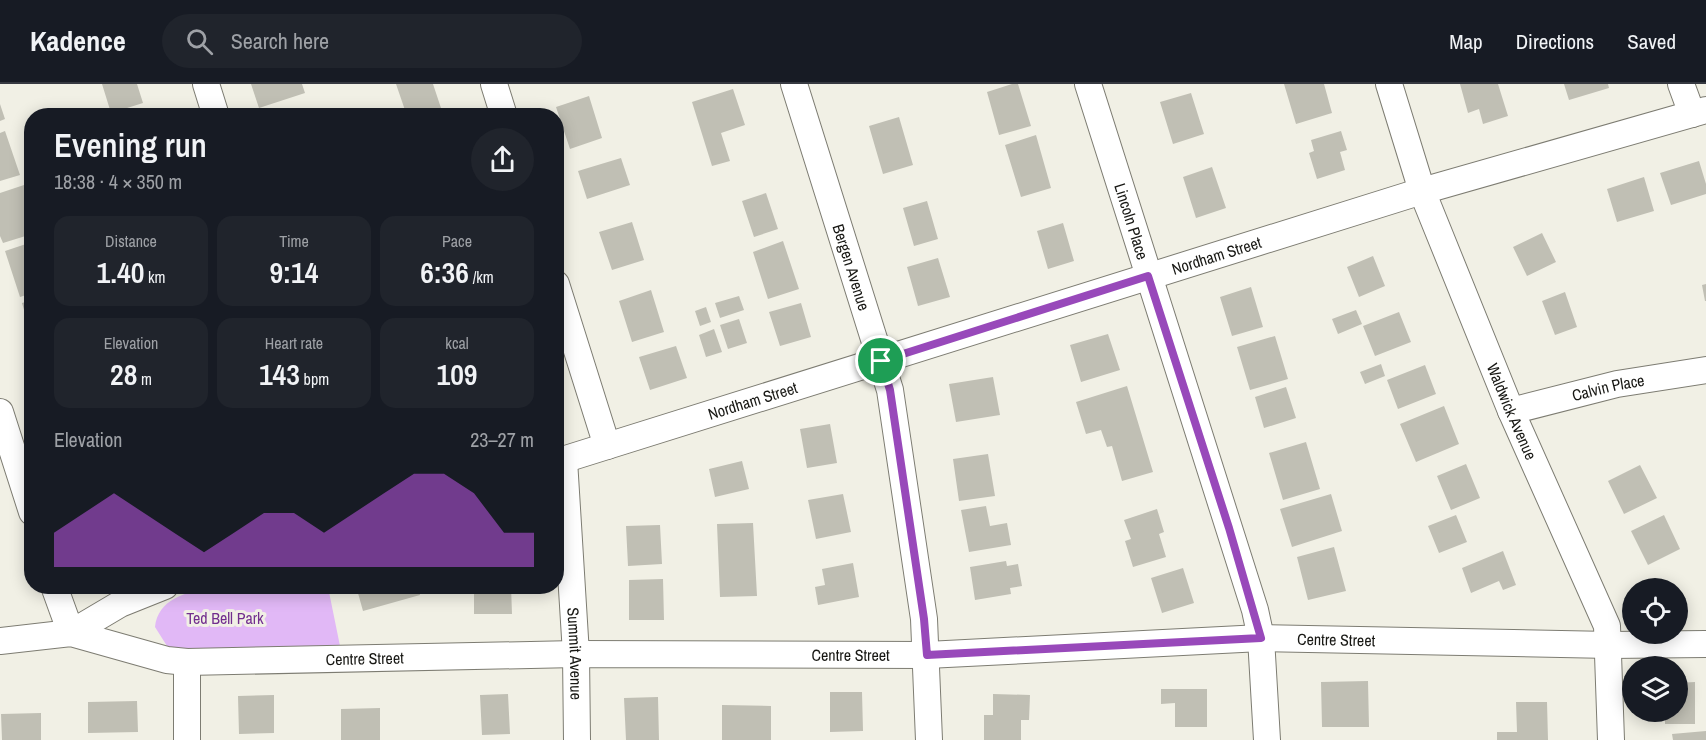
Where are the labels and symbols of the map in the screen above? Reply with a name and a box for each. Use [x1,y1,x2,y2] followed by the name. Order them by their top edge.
[1109,180,1154,262] street label: Lincoln Place
[828,221,875,313] street label: Bergen Avenue
[1169,231,1264,280] street label: Nordham Street
[855,335,906,386] pin
[1482,360,1542,463] street label: Waldwick Avenue
[1569,369,1646,406] street label: Calvin Place
[705,376,800,425] street label: Nordham Street
[186,607,264,629] park label: Ted Bell Park
[562,607,588,700] street label: Summit Avenue
[1297,628,1376,651] street label: Centre Street
[812,644,890,666] street label: Centre Street
[325,647,404,670] street label: Centre Street

